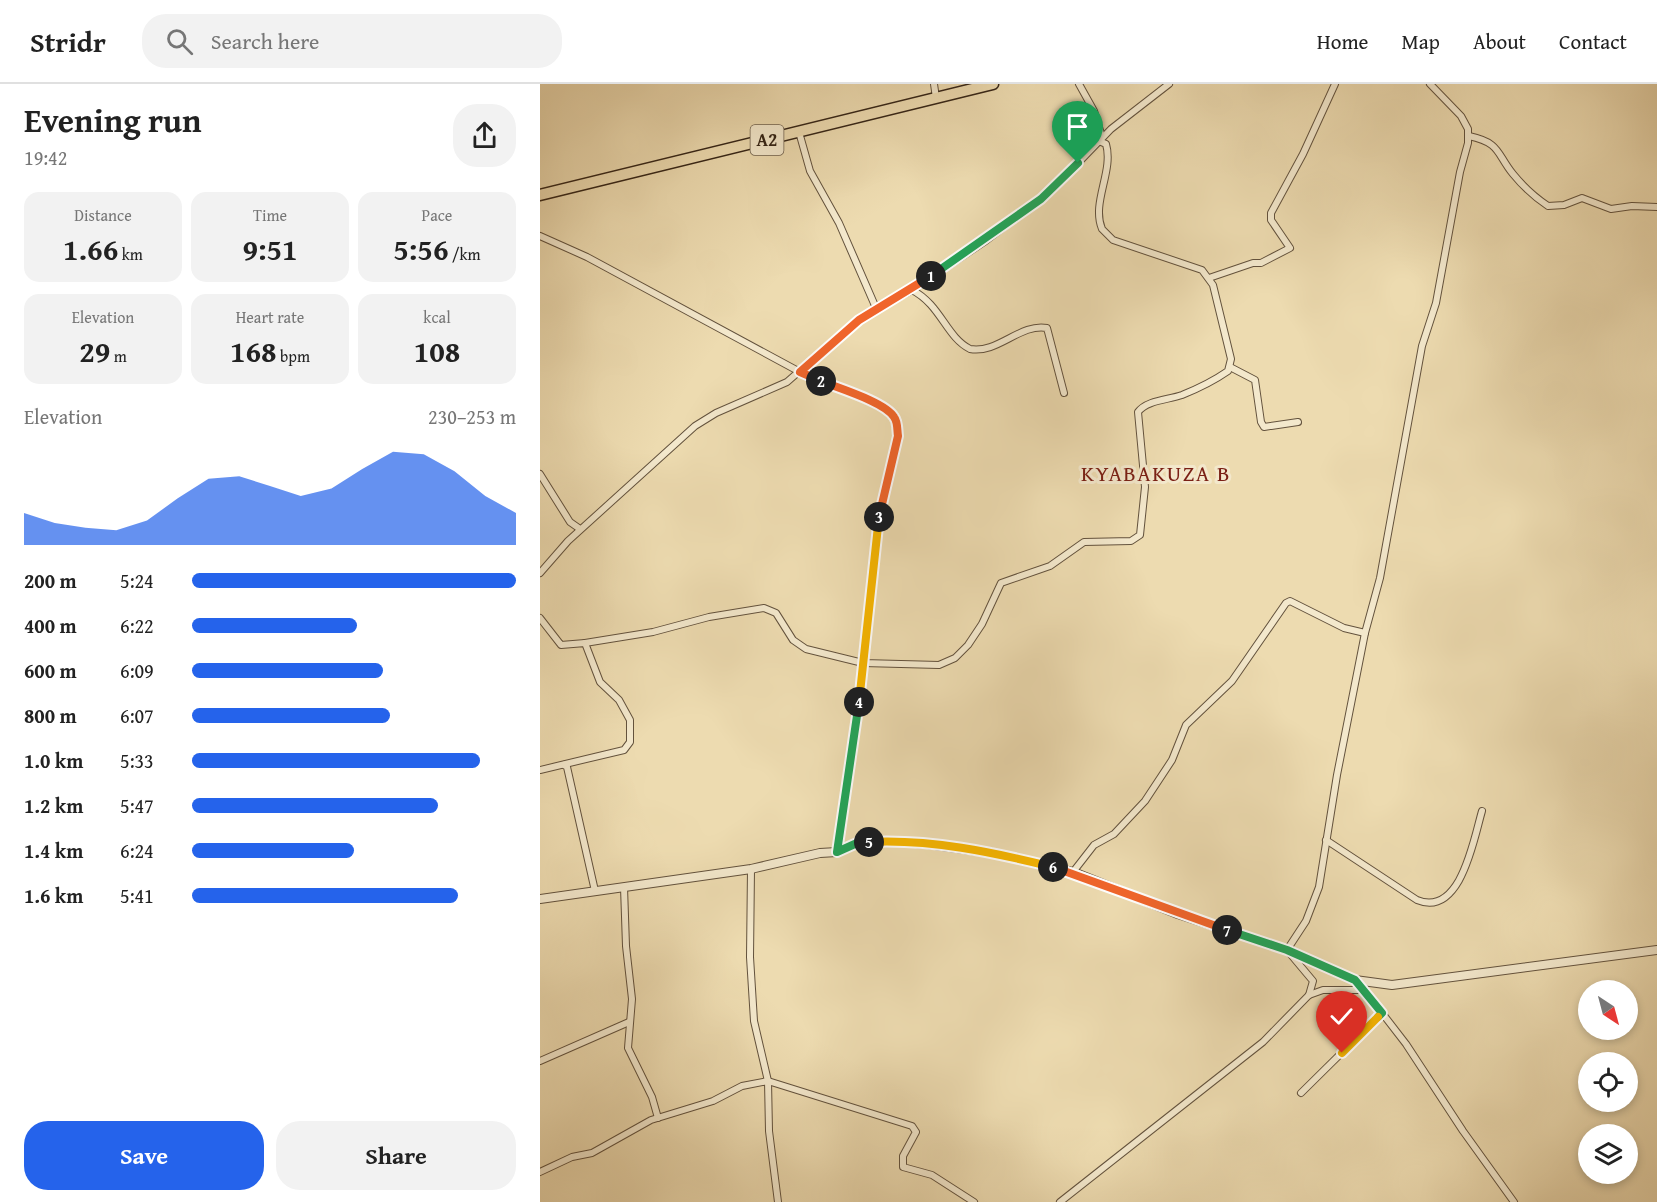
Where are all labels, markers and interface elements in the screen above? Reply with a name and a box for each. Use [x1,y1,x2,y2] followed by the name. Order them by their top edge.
[142,14,562,68] search box
[30,21,106,62] text: Stridr
[163,25,196,58] icon: search
[211,25,319,57] text: Search here
[1317,26,1368,57] text: Home
[1401,26,1440,57] text: Map
[1473,26,1526,57] text: About
[1559,26,1627,57] text: Contact
[24,96,201,144] text: Evening run
[1052,101,1103,163] pin
[453,104,516,167] button: share
[1061,110,1094,143] icon: arrive
[750,125,784,155] road number: A2
[24,143,67,172] text: 19:42
[74,203,132,227] text: Distance
[253,203,287,227] text: Time
[422,203,452,227] text: Pace
[63,227,118,271] text: 1.66
[242,227,298,271] text: 9:51
[393,227,448,271] text: 5:56
[118,242,143,266] text: km
[448,242,481,266] text: /km
[916,261,946,291] pin: 1
[927,264,935,288] text: 1
[72,305,134,329] text: Elevation
[236,305,304,329] text: Heart rate
[423,305,451,329] text: kcal
[79,329,110,373] text: 29
[230,329,277,373] text: 168
[414,329,460,373] text: 108
[110,344,127,368] text: m
[277,344,310,368] text: bpm
[806,366,836,396] pin: 2
[817,369,825,393] text: 2
[24,402,102,431] text: Elevation
[428,402,516,431] text: 230–253 m
[1081,457,1231,489] district label: KYABAKUZA B
[864,502,894,532] pin: 3
[875,505,883,529] text: 3
[24,566,77,595] text: 200 m
[120,566,154,595] text: 5:24
[24,611,77,640] text: 400 m
[120,611,154,640] text: 6:22
[24,656,77,685] text: 600 m
[120,656,154,685] text: 6:09
[844,687,874,717] pin: 4
[855,690,863,714] text: 4
[24,701,77,730] text: 800 m
[120,701,154,730] text: 6:07
[24,746,83,775] text: 1.0 km
[120,746,154,775] text: 5:33
[24,791,83,820] text: 1.2 km
[120,791,154,820] text: 5:47
[854,827,884,857] pin: 5
[865,830,873,854] text: 5
[24,836,83,865] text: 1.4 km
[120,836,154,865] text: 6:24
[1038,852,1068,882] pin: 6
[1049,855,1057,879] text: 6
[24,881,83,910] text: 1.6 km
[120,881,154,910] text: 5:41
[1212,915,1242,945] pin: 7
[1223,918,1231,942] text: 7
[1578,980,1638,1040] north arrow
[1578,980,1638,1184] map controls
[1316,991,1367,1053] pin
[1325,1000,1358,1033] icon: check
[1578,1052,1638,1112] button: locate
[24,1121,264,1190] button: Save
[276,1121,516,1190] button: Share
[1578,1124,1638,1184] button: layers

